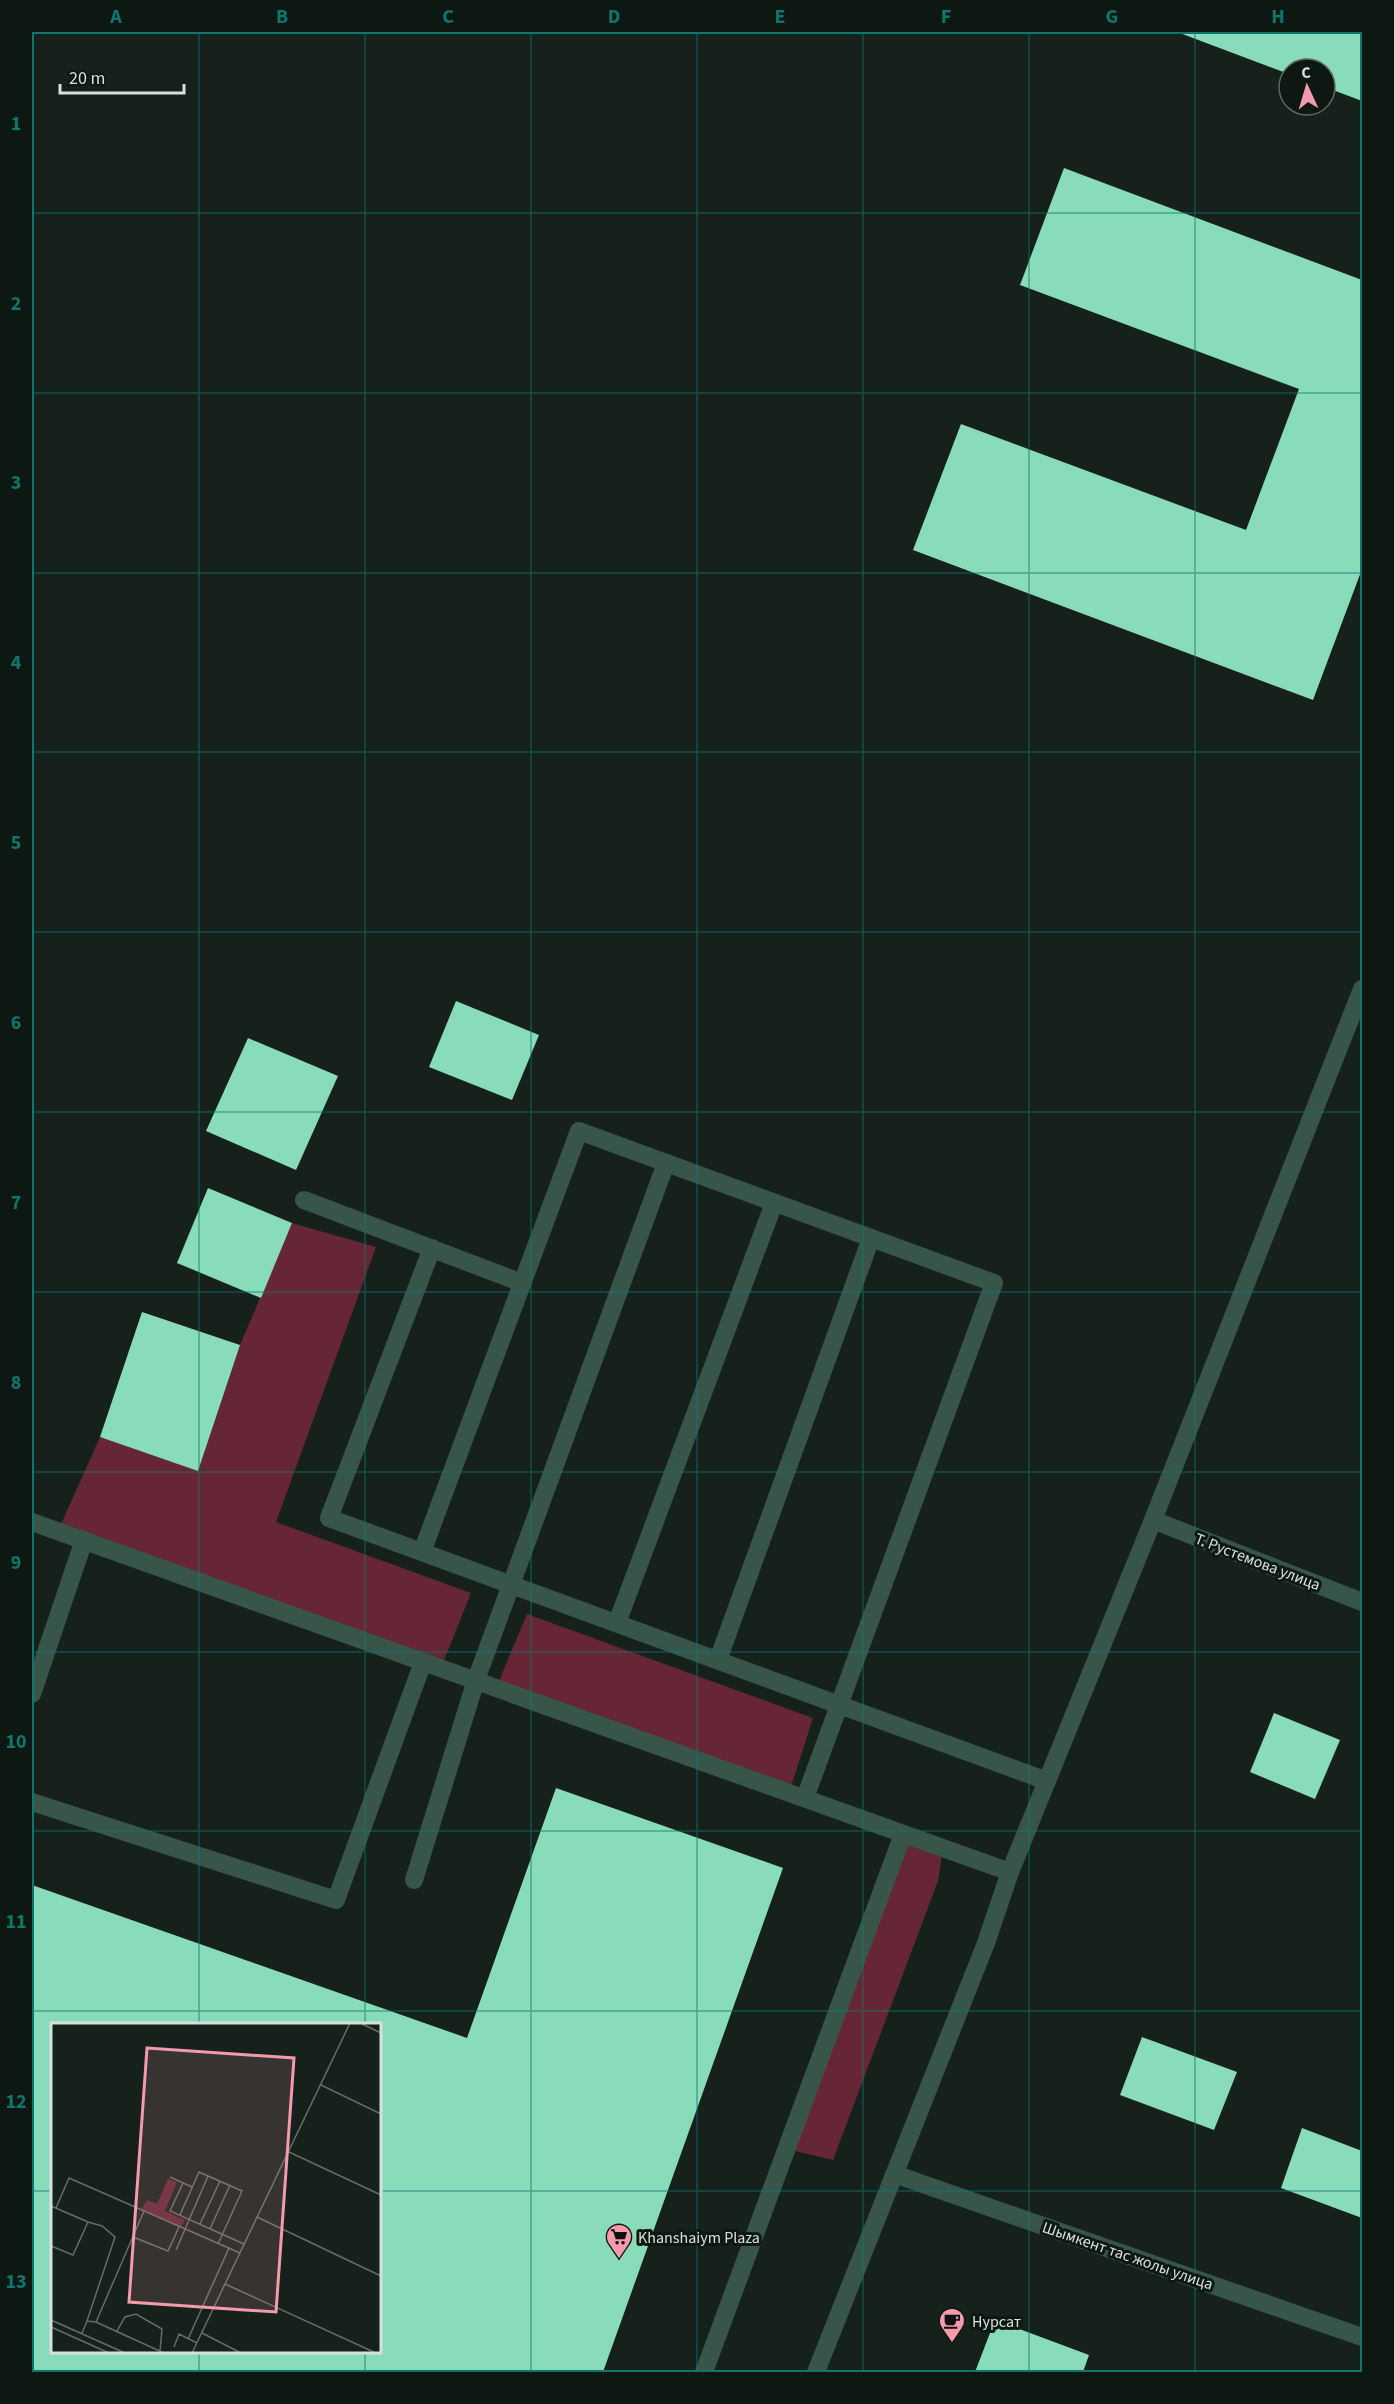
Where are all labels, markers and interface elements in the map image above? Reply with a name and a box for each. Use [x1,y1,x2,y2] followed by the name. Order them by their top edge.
[109,3,122,31] text: A
[276,3,288,31] text: B
[442,3,454,31] text: C
[608,3,620,31] text: D
[775,3,785,31] text: E
[941,3,951,31] text: F
[1106,3,1118,31] text: G
[1271,3,1285,31] text: H
[60,57,184,95] scale bar
[1277,57,1337,117] north arrow
[1301,62,1311,84] text: С
[69,66,105,91] text: 20 m
[11,110,21,138] text: 1
[11,290,21,318] text: 2
[11,469,21,497] text: 3
[11,649,22,677] text: 4
[11,829,21,857] text: 5
[11,1009,21,1037] text: 6
[11,1189,21,1217] text: 7
[11,1369,21,1397] text: 8
[1192,1528,1324,1596] street label: Т. Рустемова улица
[11,1549,21,1577] text: 9
[5,1728,27,1756] text: 10
[5,1908,27,1936] text: 11
[51,2023,381,2353] inset map
[5,2088,27,2116] text: 12
[1039,2216,1216,2296] street label: Шымкент тас жолы улица
[604,2222,634,2260] supermarket icon: Khanshaiym Plaza
[638,2227,760,2249] place label: Khanshaiym Plaza
[5,2268,27,2296] text: 13
[937,2306,967,2344] cafe icon: Нурсат
[972,2311,1021,2333] place label: Нурсат

